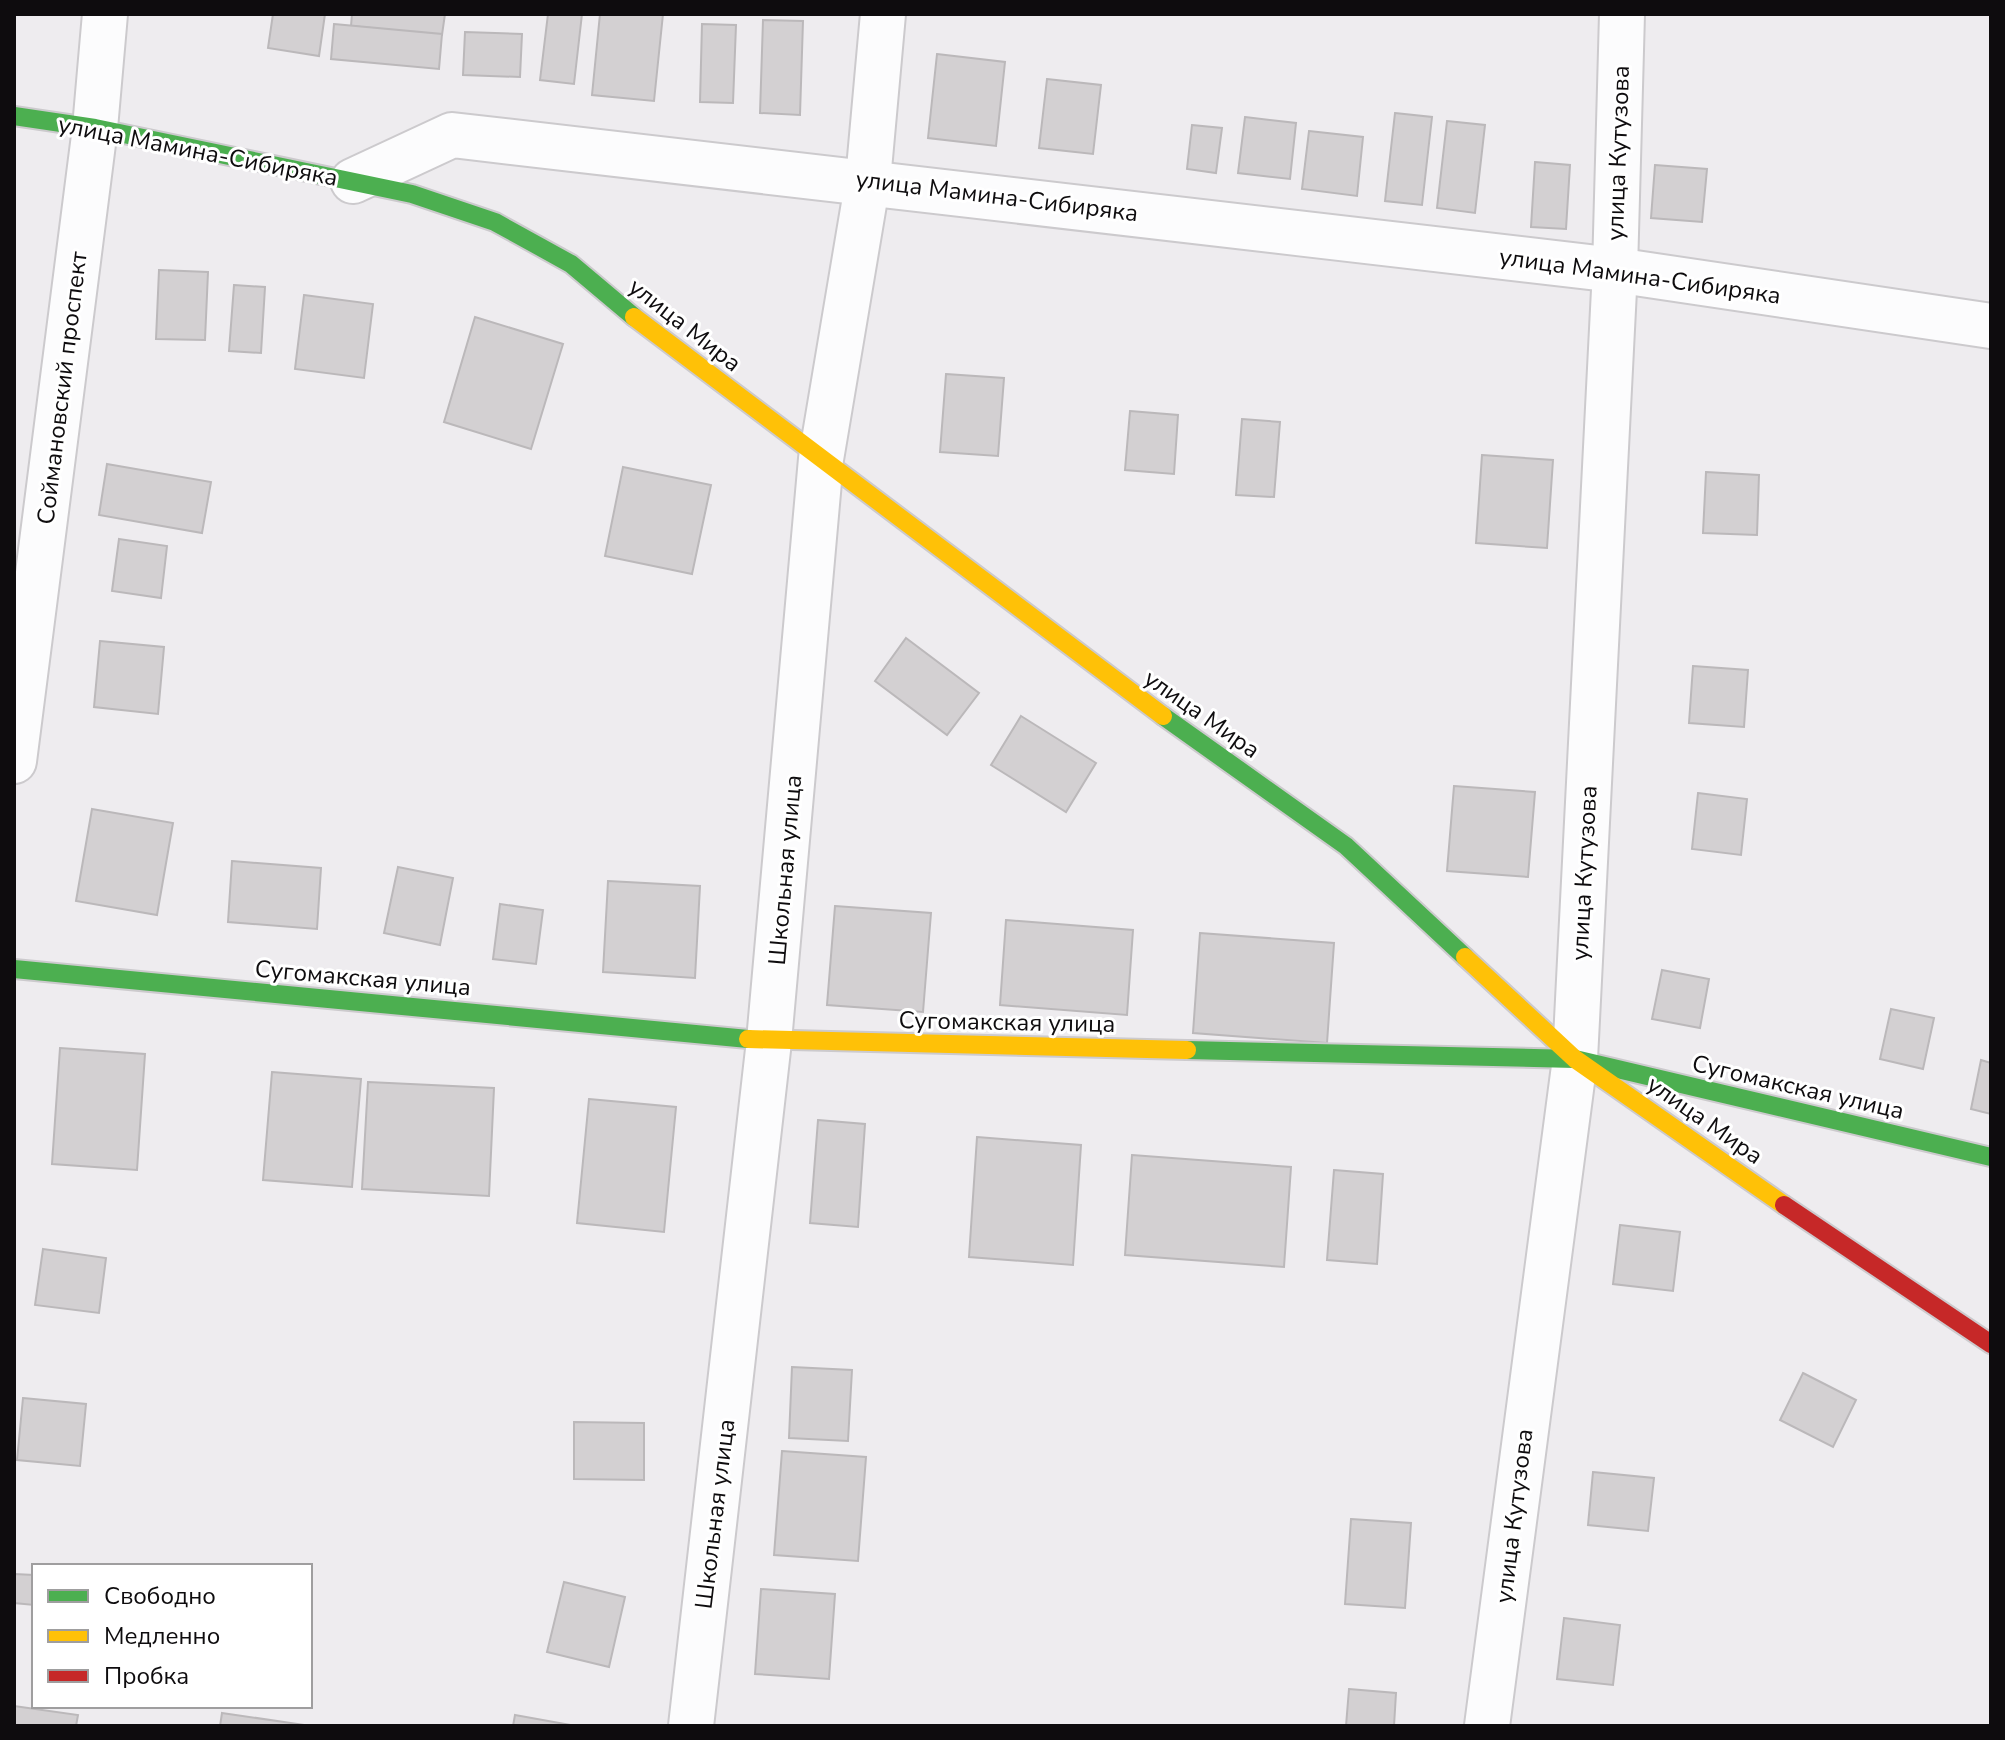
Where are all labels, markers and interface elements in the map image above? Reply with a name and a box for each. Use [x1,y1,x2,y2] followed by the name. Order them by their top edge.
[1599,65,1637,241] street label: улица Кутузова
[56,108,340,194] street label: улица Мамина-Сибиряка
[854,163,1140,229] street label: улица Мамина-Сибиряка
[1497,240,1783,312] street label: улица Мамина-Сибиряка
[29,249,95,526] street label: Соймановский проспект
[622,271,748,379] street label: улица Мира
[1138,662,1266,766] street label: улица Мира
[761,773,809,967] street label: Школьная улица
[1563,785,1605,961] street label: улица Кутузова
[254,953,472,1003] street label: Сугомакская улица
[898,1004,1116,1040] street label: Сугомакская улица
[1689,1047,1907,1127] street label: Сугомакская улица
[1641,1068,1769,1172] street label: улица Мира
[687,1417,743,1611] street label: Школьная улица
[1487,1427,1541,1605] street label: улица Кутузова
[32,1564,312,1708] legend
[104,1580,216,1612] text: Свободно
[104,1620,220,1652] text: Медленно
[104,1660,189,1692] text: Пробка

